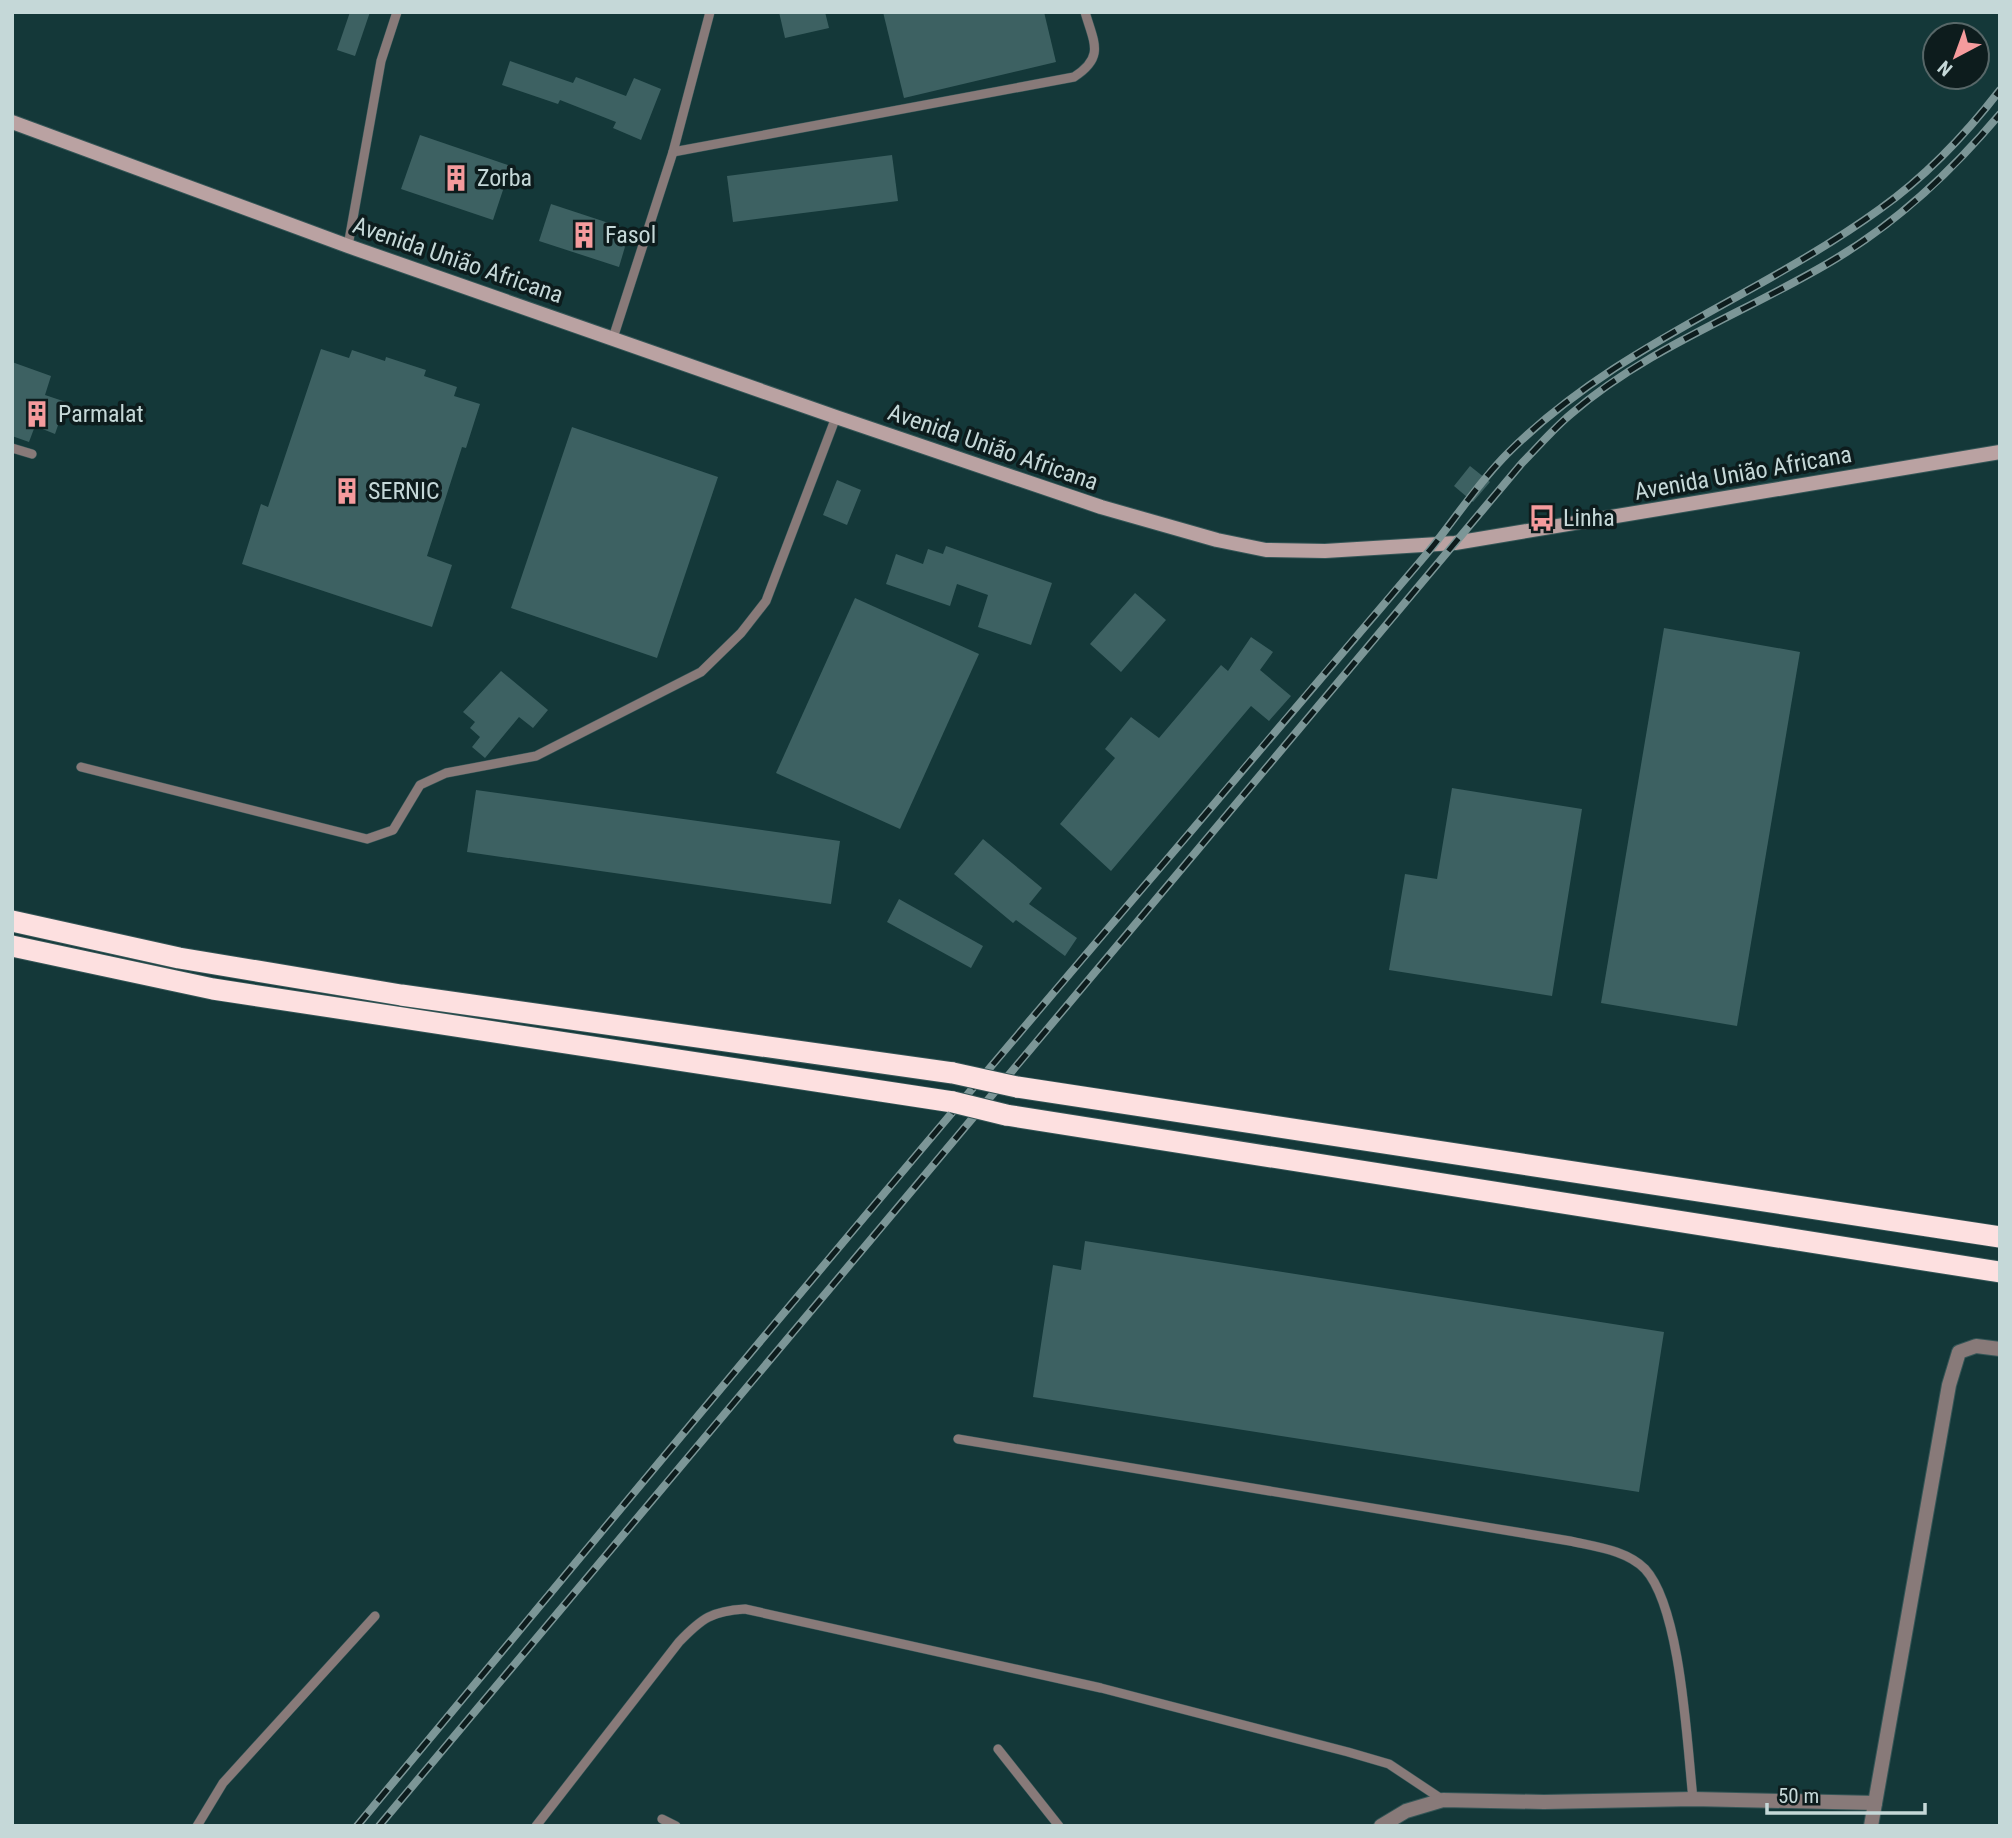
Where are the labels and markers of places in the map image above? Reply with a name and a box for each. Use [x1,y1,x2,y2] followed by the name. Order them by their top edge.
[441,163,471,193] building icon: Zorba
[477,164,532,192] place label: Zorba
[569,220,599,250] building icon: Fasol
[605,221,656,249] place label: Fasol
[22,399,52,429] building icon: Parmalat
[58,400,144,428] place label: Parmalat
[332,476,362,506] building icon: SERNIC
[368,477,440,505] place label: SERNIC
[1527,503,1557,533] bus stop icon: Linha
[1563,504,1615,532] place label: Linha

